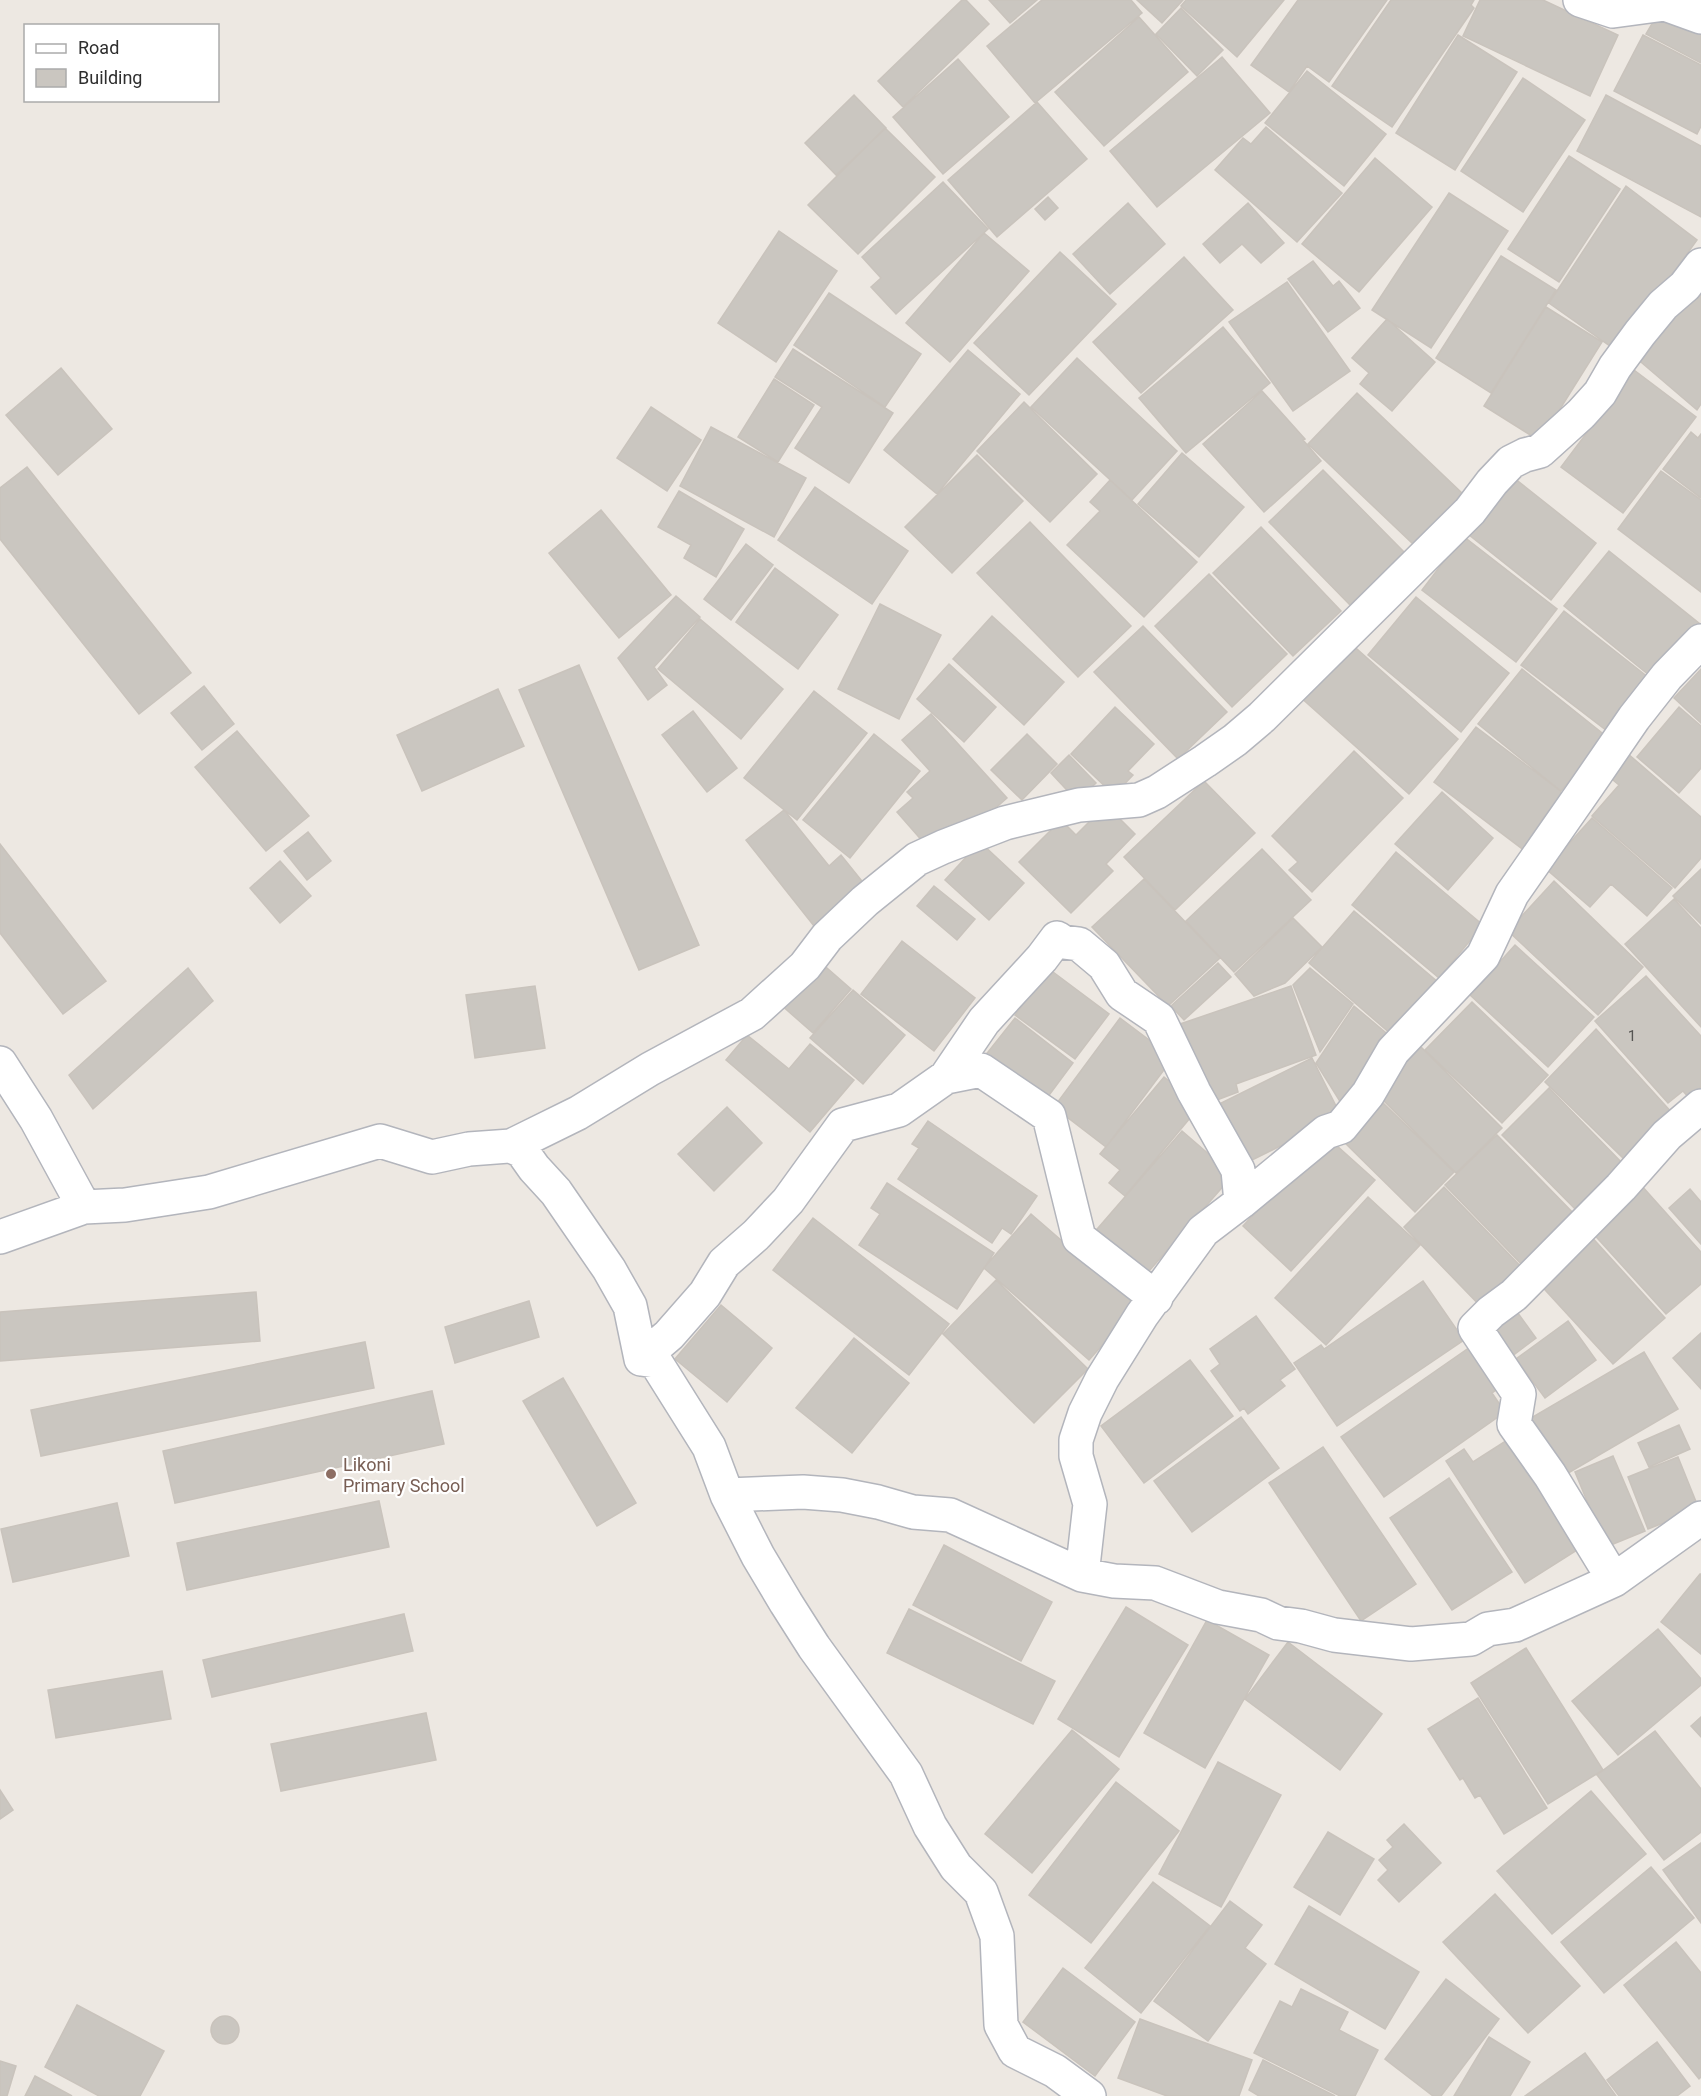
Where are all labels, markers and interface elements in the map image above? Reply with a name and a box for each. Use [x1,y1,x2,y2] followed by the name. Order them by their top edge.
[24,24,219,102] legend
[78,37,119,58] text: Road
[78,67,142,88] text: Building
[1628,1027,1636,1045] house number: 1
[343,1454,465,1496] place label: Likoni Primary School
[324,1467,338,1481] marker: Likoni Primary School

